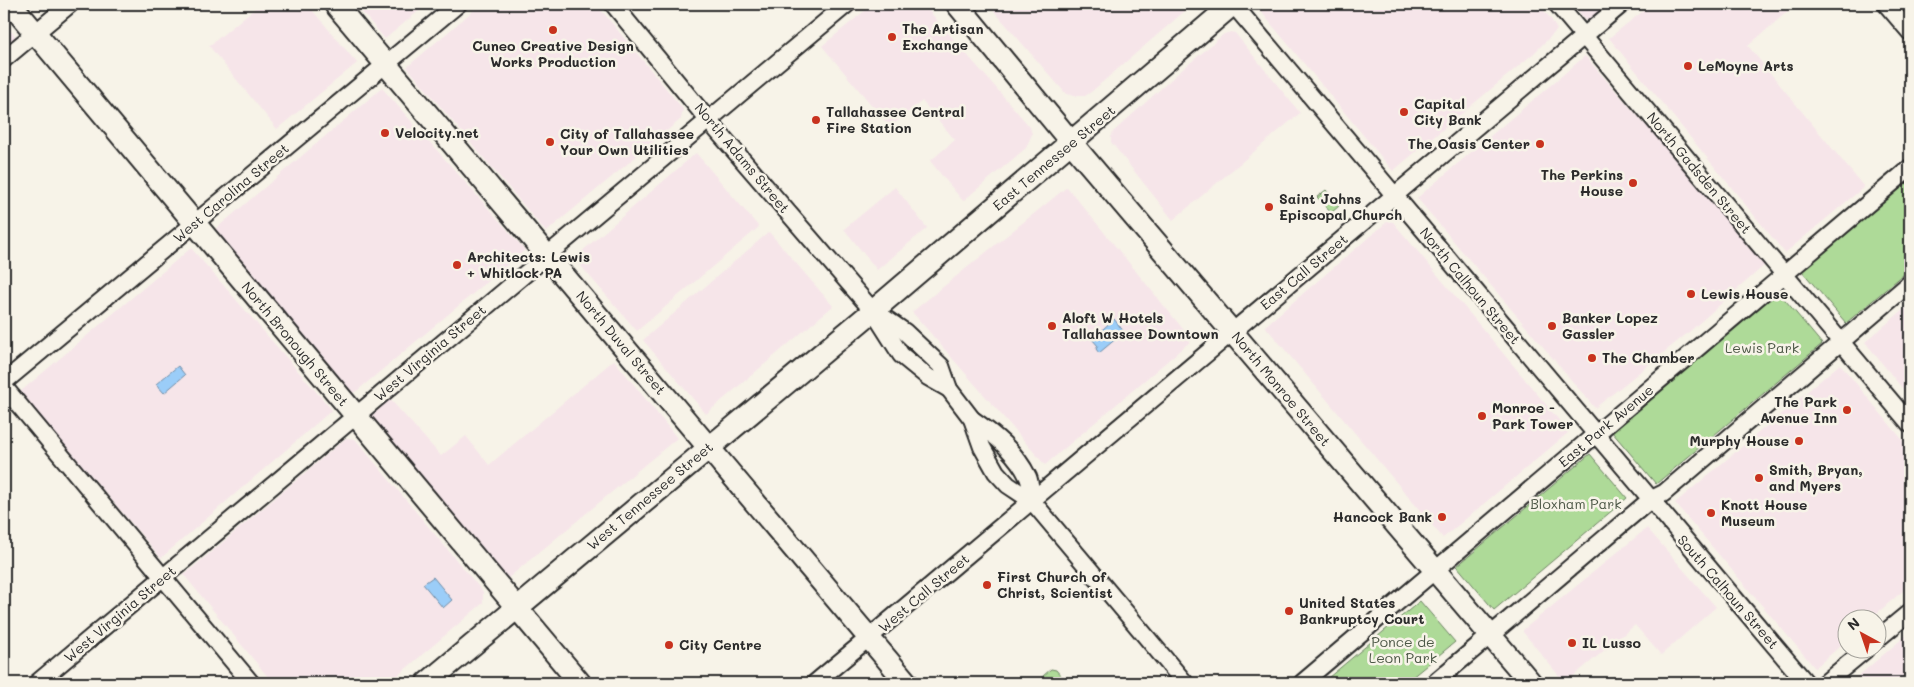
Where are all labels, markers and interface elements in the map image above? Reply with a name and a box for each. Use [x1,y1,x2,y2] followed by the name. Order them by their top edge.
[902,19,983,54] place label: The Artisan Exchange
[547,24,559,36] marker: Cuneo Creative Design Works Production
[886,31,898,43] marker: The Artisan Exchange
[472,36,634,71] place label: Cuneo Creative Design Works Production
[1698,56,1794,75] place label: LeMoyne Arts
[1682,60,1694,72] marker: LeMoyne Arts
[1414,94,1482,129] place label: Capital City Bank
[691,99,794,217] street label: North Adams Street
[988,101,1119,215] street label: East Tennessee Street
[826,102,964,137] place label: Tallahassee Central Fire Station
[1398,106,1410,118] marker: Capital City Bank
[1643,108,1756,238] street label: North Gadsden Street
[810,114,822,126] marker: Tallahassee Central Fire Station
[395,123,479,142] place label: Velocity.net
[560,124,694,159] place label: City of Tallahassee Your Own Utilities
[379,127,391,139] marker: Velocity.net
[1408,134,1530,153] place label: The Oasis Center
[544,136,556,148] marker: City of Tallahassee Your Own Utilities
[169,138,293,247] street label: West Carolina Street
[1534,138,1546,150] marker: The Oasis Center
[1541,165,1623,200] place label: The Perkins House
[1627,177,1639,189] marker: The Perkins House
[1279,189,1402,224] place label: Saint Johns Episcopal Church
[1263,201,1275,213] marker: Saint Johns Episcopal Church
[1416,223,1525,348] street label: North Calhoun Street
[1256,229,1352,314] street label: East Call Street
[467,247,590,282] place label: Architects: Lewis + Whitlock PA
[451,259,463,271] marker: Architects: Lewis + Whitlock PA
[238,277,353,410] street label: North Bronough Street
[1701,284,1788,303] place label: Lewis House
[572,287,670,399] street label: North Duval Street
[1685,288,1697,300] marker: Lewis House
[370,300,490,405] street label: West Virginia Street
[1062,308,1218,343] place label: Aloft W Hotels Tallahassee Downtown
[1562,308,1658,343] place label: Banker Lopez Gassler
[1046,320,1058,332] marker: Aloft W Hotels Tallahassee Downtown
[1546,320,1558,332] marker: Banker Lopez Gassler
[1228,327,1335,450] street label: North Monroe Street
[1725,338,1799,357] park label: Lewis Park
[1602,348,1695,367] place label: The Chamber
[1586,352,1598,364] marker: The Chamber
[1554,380,1657,471] street label: East Park Avenue
[1760,392,1837,427] place label: The Park Avenue Inn
[1492,398,1573,433] place label: Monroe - Park Tower
[1841,404,1853,416] marker: The Park Avenue Inn
[1476,410,1488,422] marker: Monroe - Park Tower
[1690,431,1789,450] place label: Murphy House
[1793,435,1805,447] marker: Murphy House
[583,437,717,554] street label: West Tennessee Street
[1769,460,1863,495] place label: Smith, Bryan, and Myers
[1753,472,1765,484] marker: Smith, Bryan, and Myers
[1530,494,1622,513] park label: Bloxham Park
[1721,495,1807,530] place label: Knott House Museum
[1333,507,1432,526] place label: Hancock Bank
[1705,507,1717,519] marker: Knott House Museum
[1436,511,1448,523] marker: Hancock Bank
[1674,531,1783,653] street label: South Calhoun Street
[874,549,973,636] street label: West Call Street
[60,561,180,666] street label: West Virginia Street
[997,567,1113,602] place label: First Church of Christ, Scientist
[981,579,993,591] marker: First Church of Christ, Scientist
[1299,593,1424,628] place label: United States Bankruptcy Court
[1283,605,1295,617] marker: United States Bankruptcy Court
[1836,610,1886,660] north arrow
[1843,613,1864,634] text: N
[1369,632,1437,667] park label: Ponce de Leon Park
[1582,633,1642,652] place label: IL Lusso
[679,635,762,654] place label: City Centre
[1566,637,1578,649] marker: IL Lusso
[663,639,675,651] marker: City Centre

